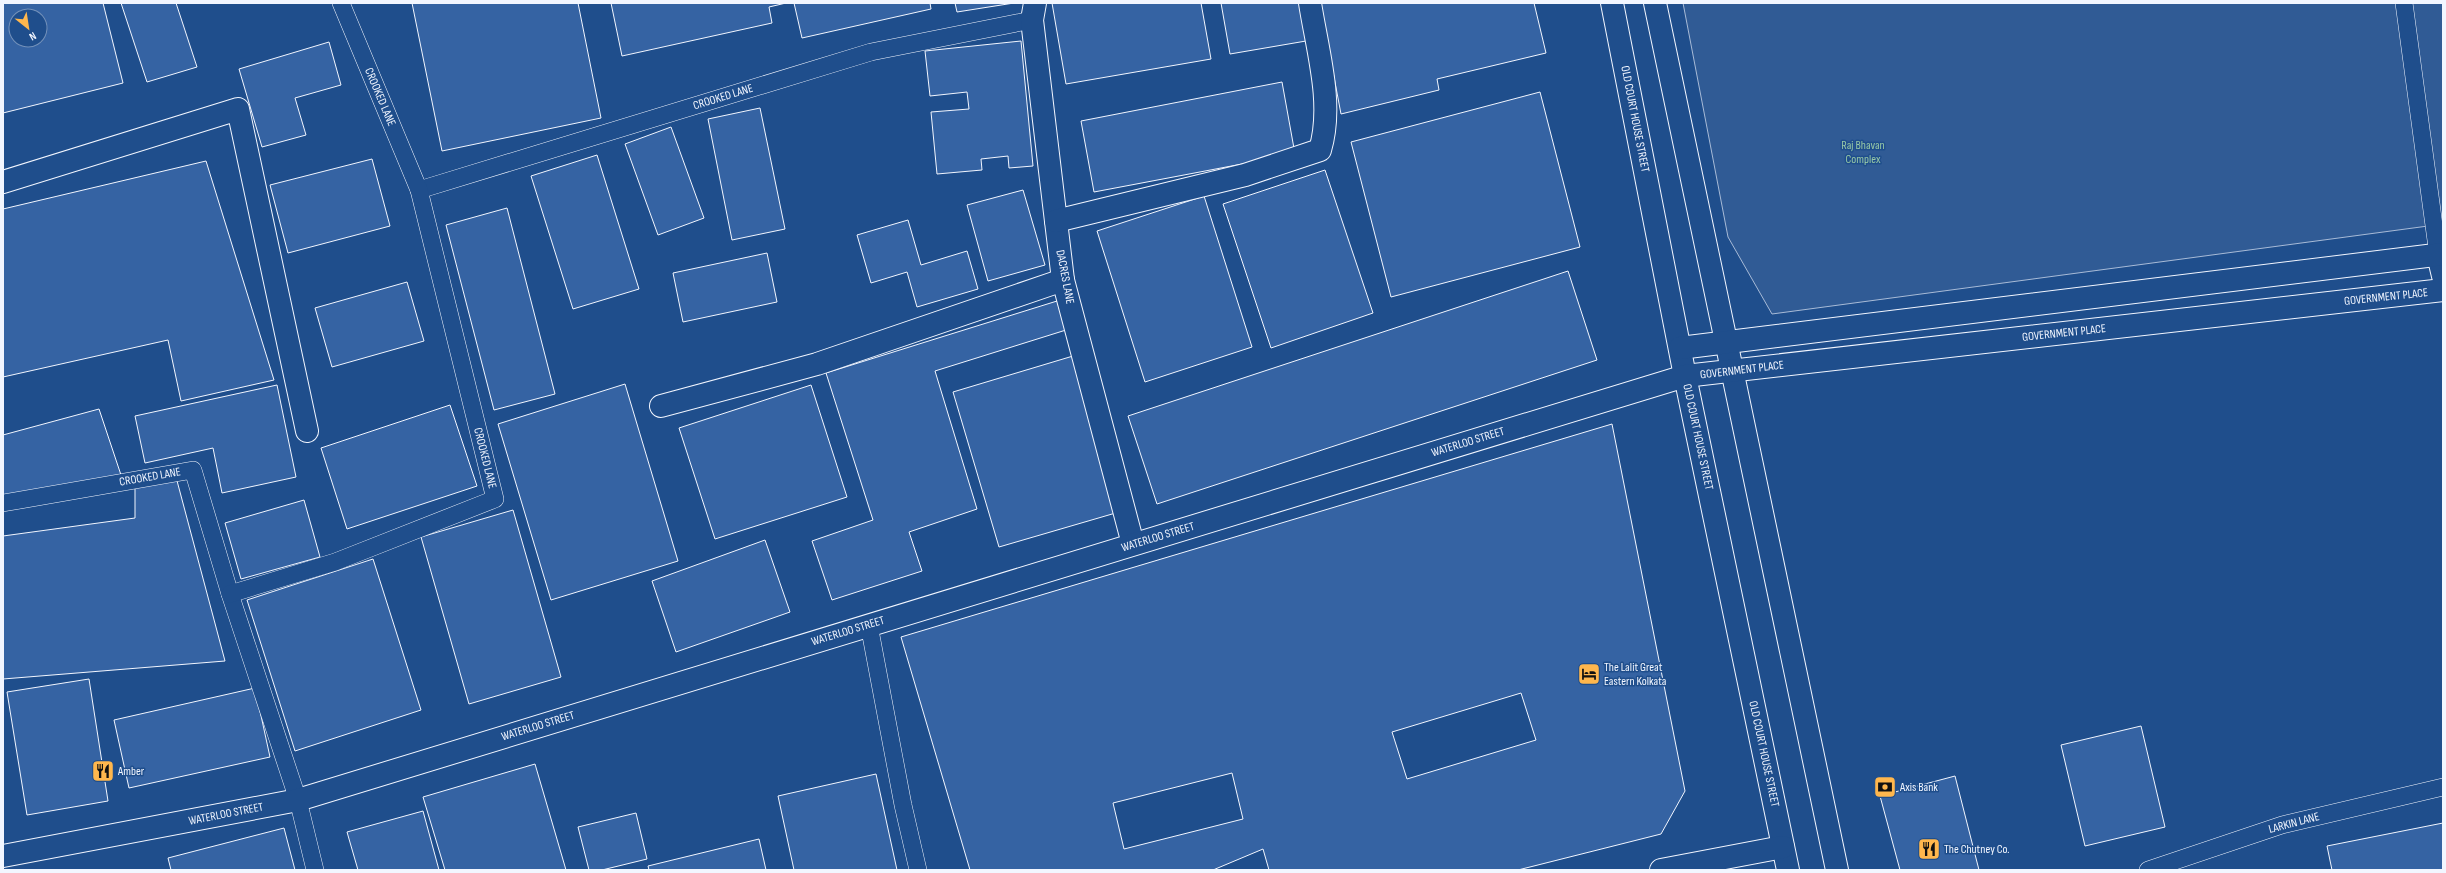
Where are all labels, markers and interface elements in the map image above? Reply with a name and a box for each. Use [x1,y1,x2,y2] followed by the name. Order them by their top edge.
[8,8,48,48] north arrow
[27,29,39,43] text: N
[1617,65,1653,174] street label: OLD COURT HOUSE STREET
[361,66,399,129] street label: CROOKED LANE
[691,81,755,113] street label: CROOKED LANE
[1841,138,1885,167] park label: Raj Bhavan Complex
[1052,249,1078,305] street label: DACRES LANE
[2343,285,2429,309] street label: GOVERNMENT PLACE
[2021,321,2107,345] street label: GOVERNMENT PLACE
[1699,357,1785,383] street label: GOVERNMENT PLACE
[1679,383,1717,492] street label: OLD COURT HOUSE STREET
[1430,424,1507,460] street label: WATERLOO STREET
[470,426,500,490] street label: CROOKED LANE
[118,464,182,490] street label: CROOKED LANE
[1120,519,1197,555] street label: WATERLOO STREET
[810,613,887,649] street label: WATERLOO STREET
[1604,660,1667,689] place label: The Lalit Great Eastern Kolkata
[1576,661,1602,687] hotel icon: The Lalit Great Eastern Kolkata
[1745,700,1783,809] street label: OLD COURT HOUSE STREET
[500,708,577,744] street label: WATERLOO STREET
[90,758,116,784] restaurant icon: Amber
[117,764,145,779] place label: Amber
[1872,774,1898,800] bank icon: Axis Bank
[1899,780,1938,795] place label: Axis Bank
[187,799,265,829] street label: WATERLOO STREET
[2267,809,2321,837] street label: LARKIN LANE
[1916,836,1942,862] restaurant icon: The Chutney Co.
[1944,842,2010,857] place label: The Chutney Co.

